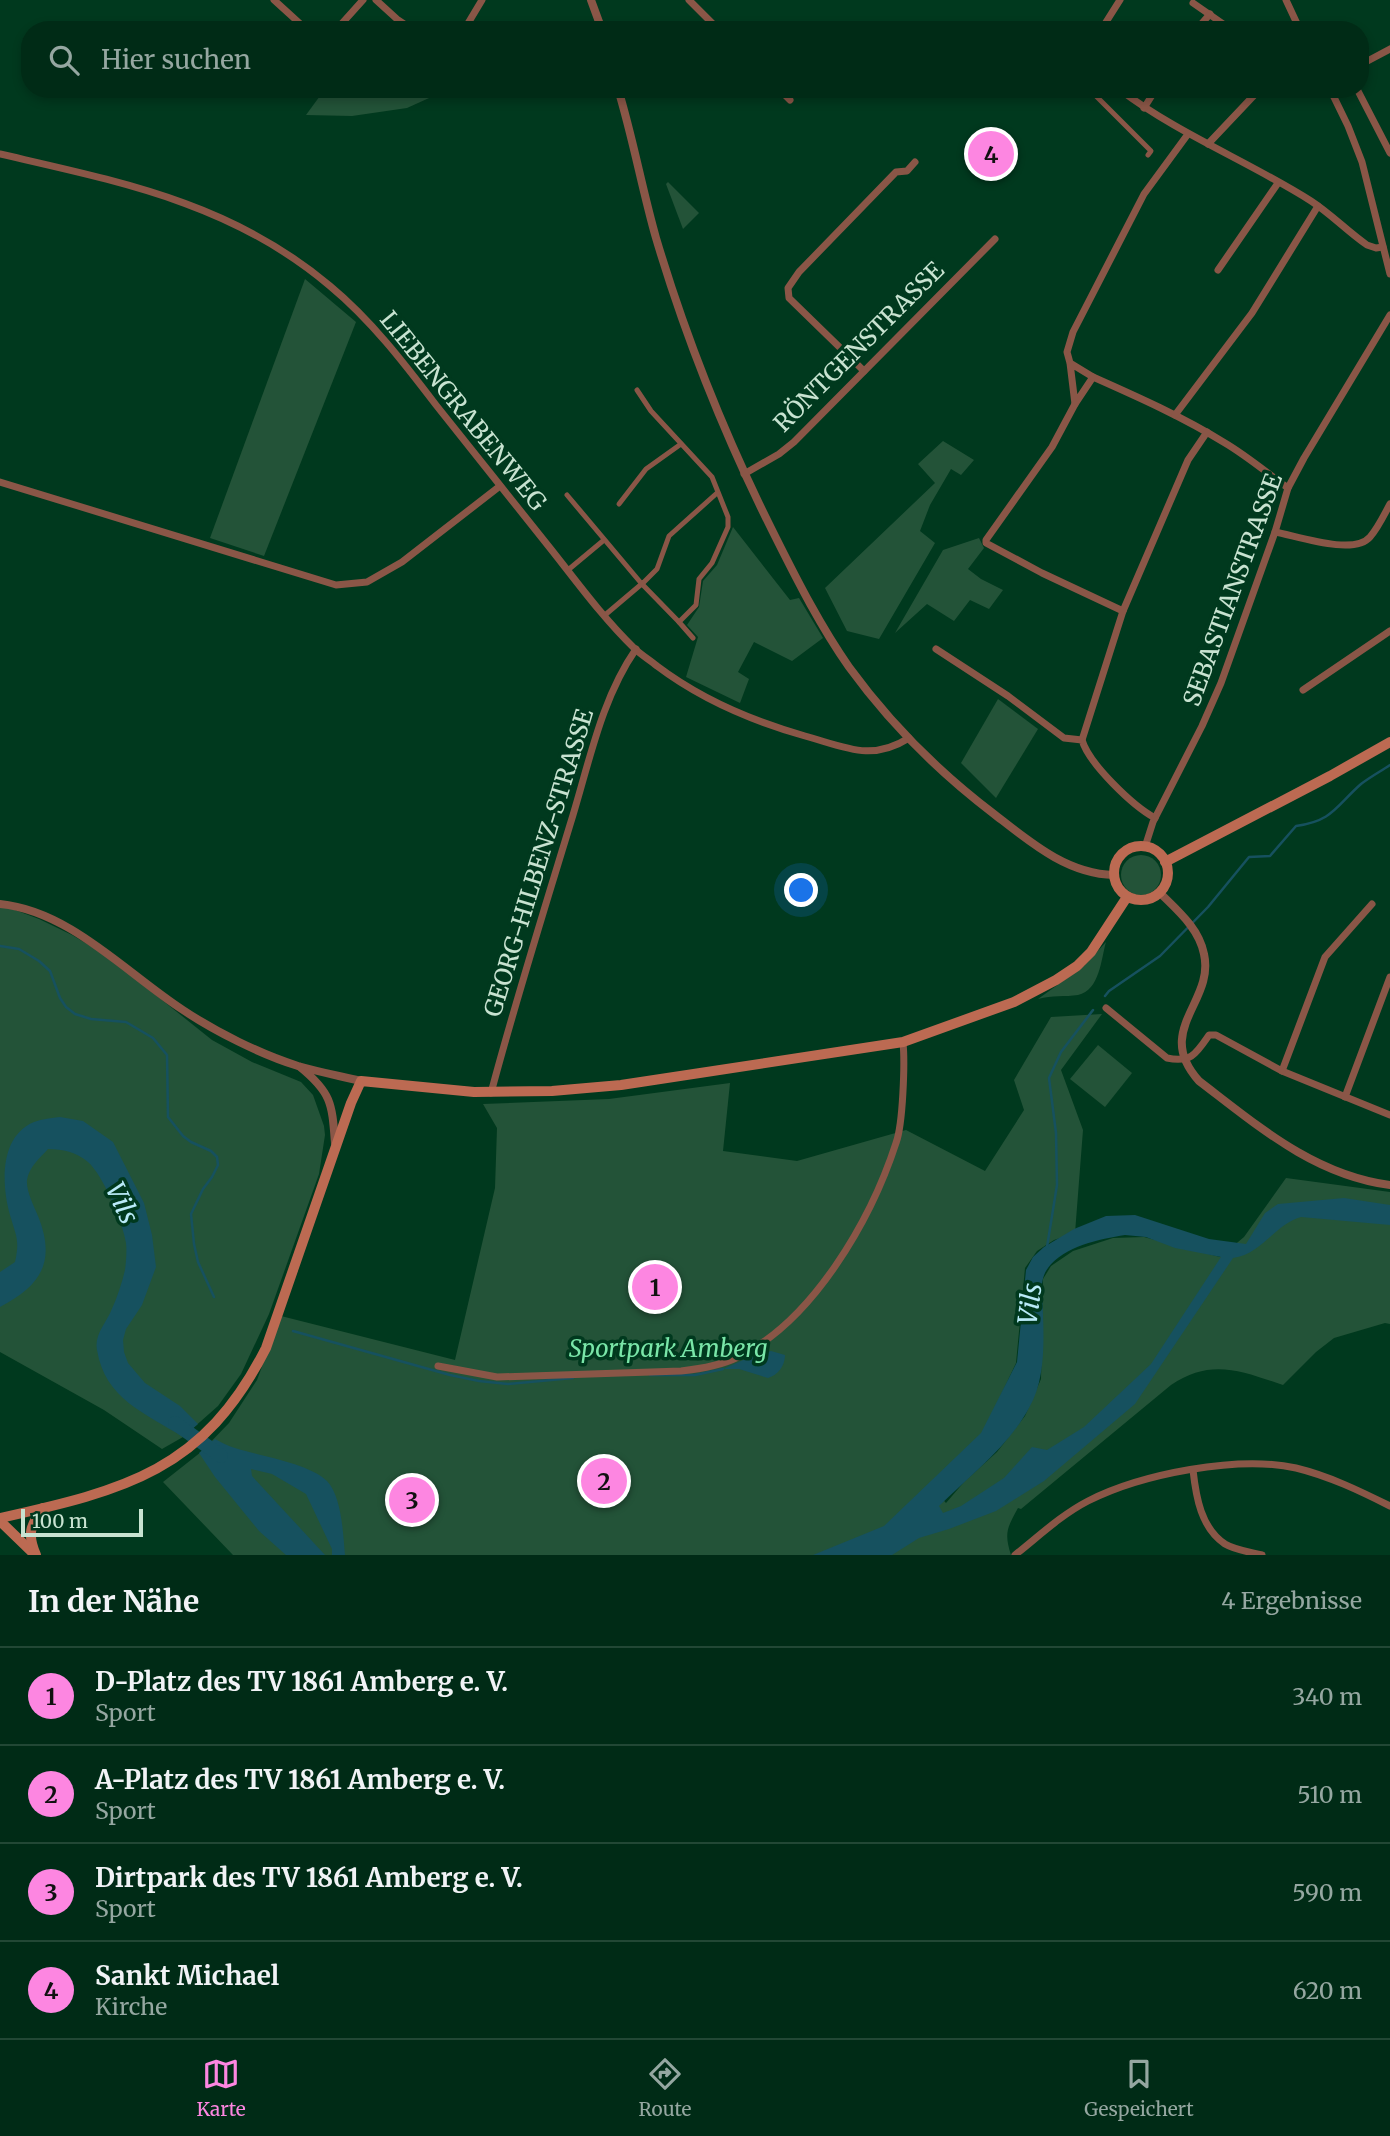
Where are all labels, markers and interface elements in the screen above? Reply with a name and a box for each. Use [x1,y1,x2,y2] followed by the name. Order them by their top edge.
[21,21,1369,98] search box
[45,41,83,79] icon: search
[101,43,251,76] text: Hier suchen
[968,128,1014,180] pin: 4
[767,254,951,438] street label: RÖNTGENSTRASSE
[373,305,554,517] street label: LIEBENGRABENWEG
[1176,469,1289,710] street label: SEBASTIANSTRASSE
[477,704,600,1021] street label: GEORG-HILBENZ-STRASSE
[784,873,818,907] your location
[99,1177,146,1229] water label: Vils
[632,1261,678,1313] pin: 1
[1010,1281,1049,1327] water label: Vils
[569,1333,767,1364] park label: Sportpark Amberg
[581,1455,627,1507] pin: 2
[389,1474,435,1526] pin: 3
[21,1506,144,1538] scale bar
[32,1509,88,1533] text: 100 m
[28,1582,199,1620] text: In der Nähe
[1221,1586,1362,1615] text: 4 Ergebnisse
[95,1665,508,1698] text: D-Platz des TV 1861 Amberg e. V.
[46,1682,56,1711] text: 1
[1292,1682,1362,1711] text: 340 m
[95,1698,156,1727] text: Sport
[95,1763,505,1796] text: A-Platz des TV 1861 Amberg e. V.
[44,1780,58,1809] text: 2
[1297,1780,1362,1809] text: 510 m
[95,1796,156,1825] text: Sport
[95,1861,523,1894] text: Dirtpark des TV 1861 Amberg e. V.
[44,1878,58,1907] text: 3
[1292,1878,1362,1907] text: 590 m
[95,1894,156,1923] text: Sport
[95,1959,279,1992] text: Sankt Michael
[44,1976,58,2005] text: 4
[1293,1976,1362,2005] text: 620 m
[95,1992,167,2021] text: Kirche
[196,2055,246,2121] tab: Karte
[639,2055,691,2121] tab: Route
[1084,2055,1194,2121] tab: Gespeichert

